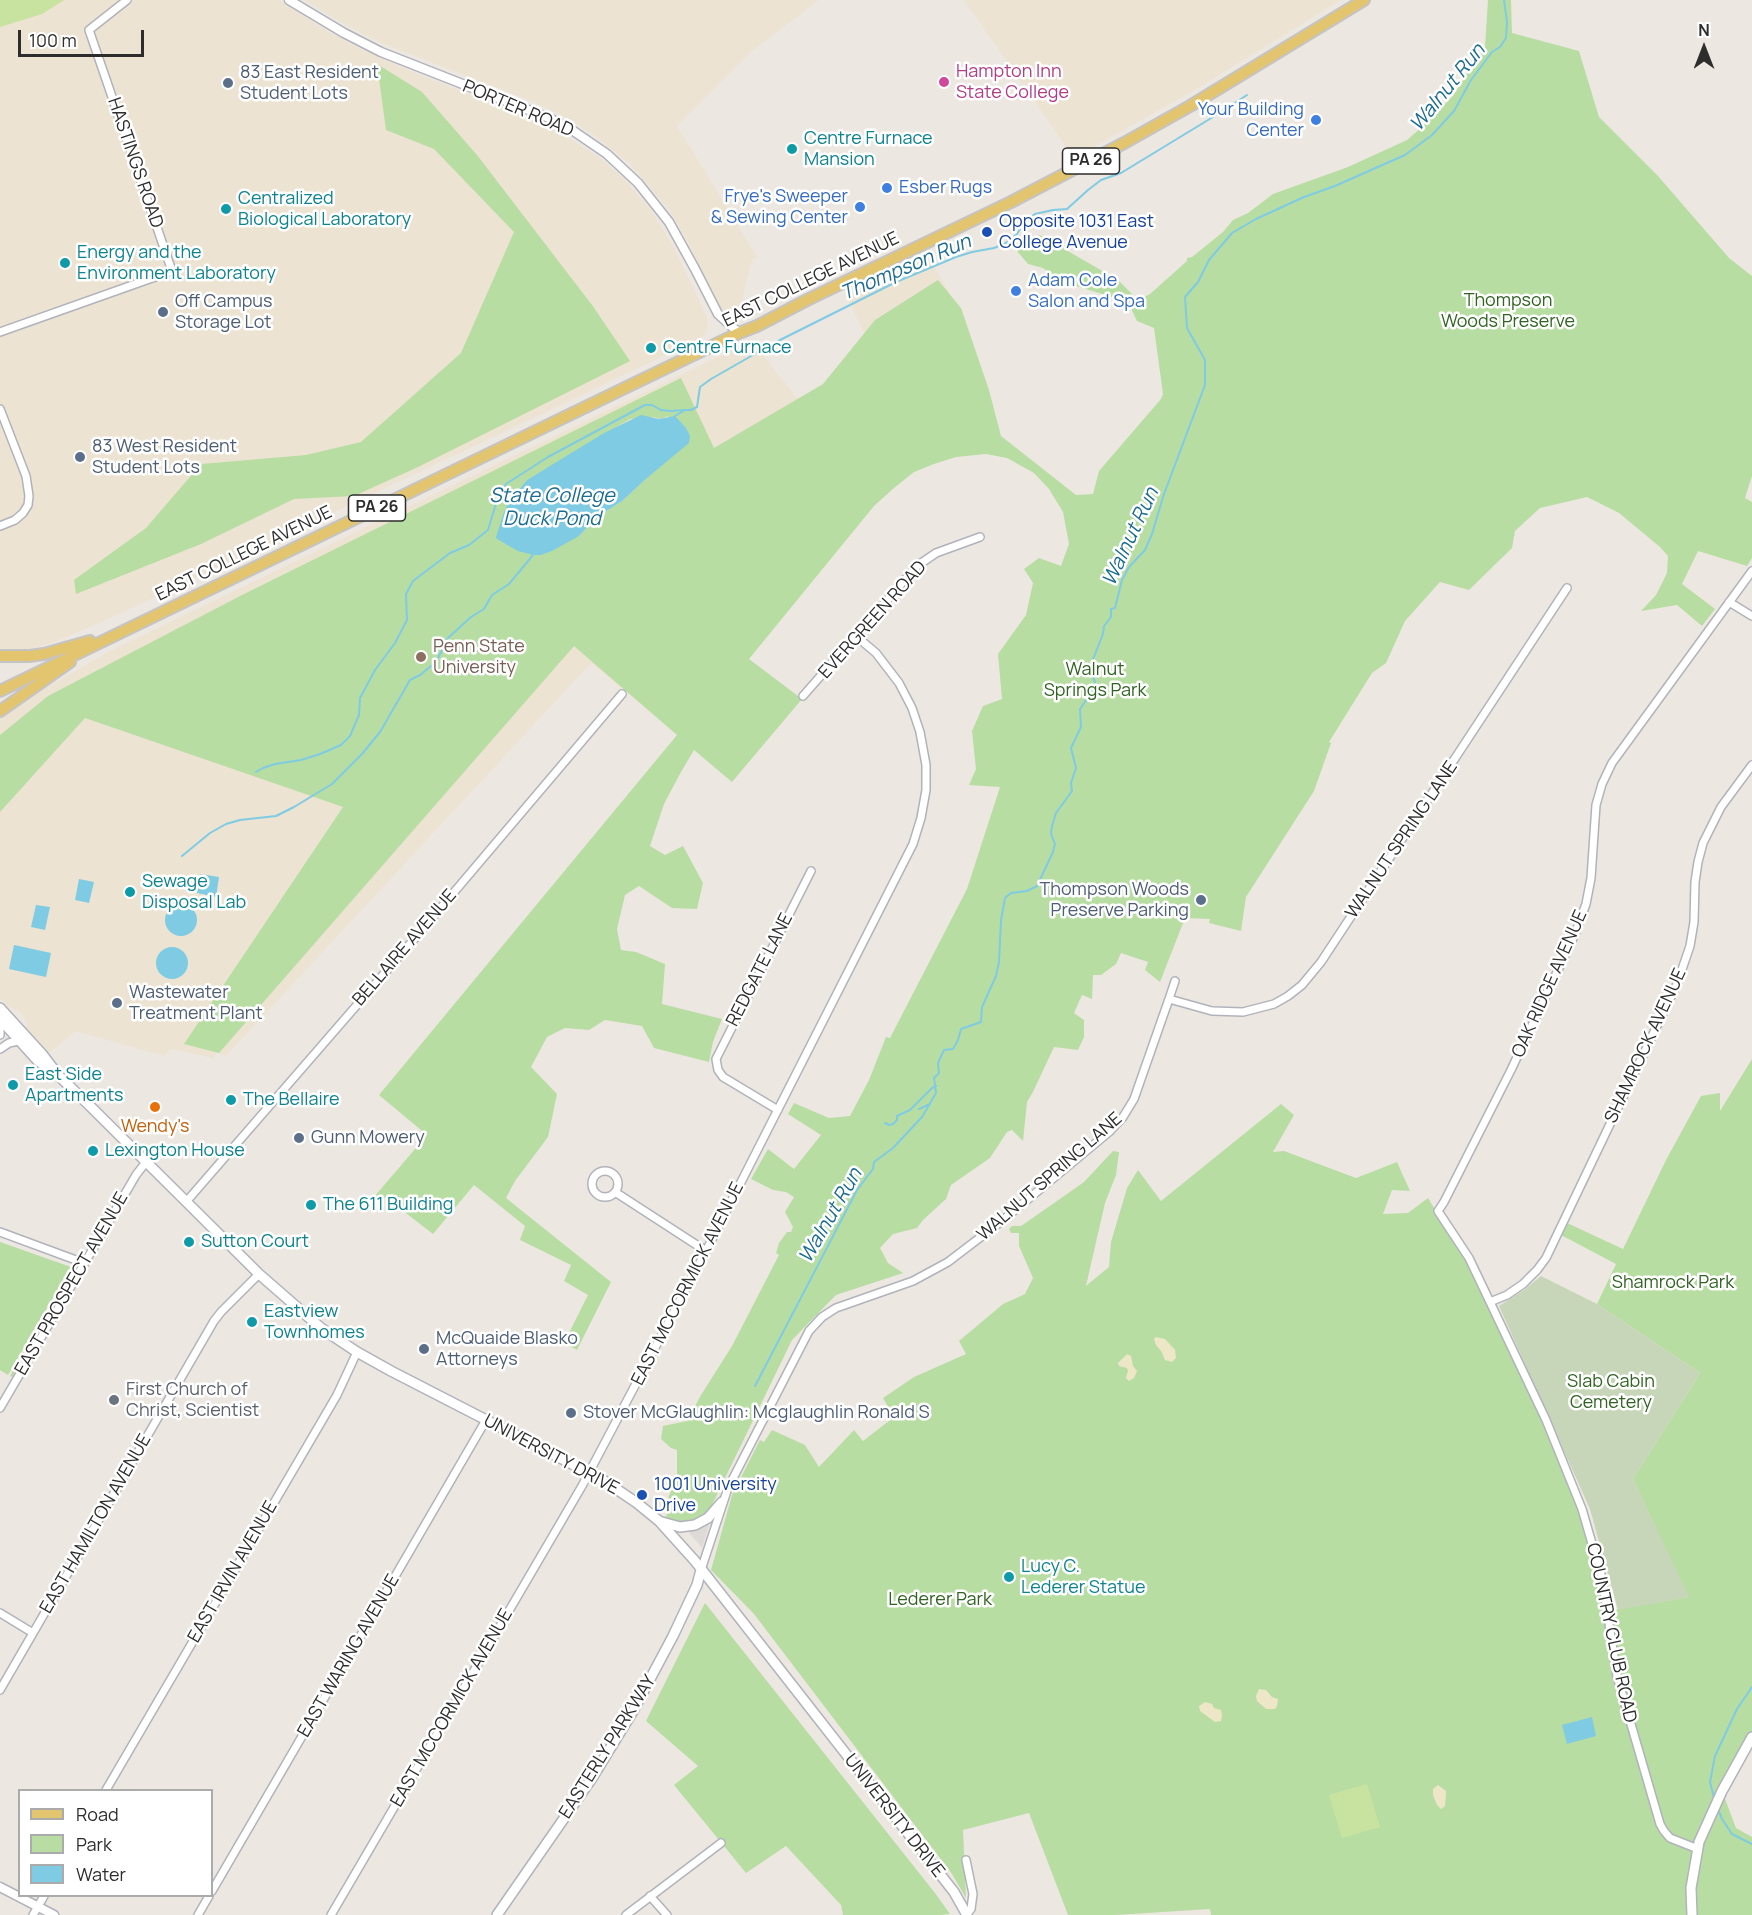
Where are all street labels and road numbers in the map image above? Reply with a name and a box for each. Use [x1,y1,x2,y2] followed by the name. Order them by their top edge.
[459,76,577,142] street label: PORTER ROAD
[103,95,167,231] street label: HASTINGS ROAD
[1062,148,1120,174] road number: PA 26
[719,228,903,332] street label: EAST COLLEGE AVENUE
[348,495,406,521] road number: PA 26
[152,502,336,606] street label: EAST COLLEGE AVENUE
[815,557,931,683] street label: EVERGREEN ROAD
[1341,757,1463,923] street label: WALNUT SPRING LANE
[349,885,461,1011] street label: BELLAIRE AVENUE
[1508,907,1592,1061] street label: OAK RIDGE AVENUE
[722,910,798,1030] street label: REDGATE LANE
[1601,965,1691,1127] street label: SHAMROCK AVENUE
[973,1108,1127,1246] street label: WALNUT SPRING LANE
[627,1179,749,1389] street label: EAST MCCORMICK AVENUE
[11,1189,133,1379] street label: EAST PROSPECT AVENUE
[479,1410,623,1500] street label: UNIVERSITY DRIVE
[36,1431,156,1617] street label: EAST HAMILTON AVENUE
[184,1497,282,1647] street label: EAST IRVIN AVENUE
[1581,1541,1641,1725] street label: COUNTRY CLUB ROAD
[294,1571,404,1741] street label: EAST WARING AVENUE
[386,1605,518,1811] street label: EAST MCCORMICK AVENUE
[555,1671,661,1823] street label: EASTERLY PARKWAY
[839,1750,949,1882] street label: UNIVERSITY DRIVE

